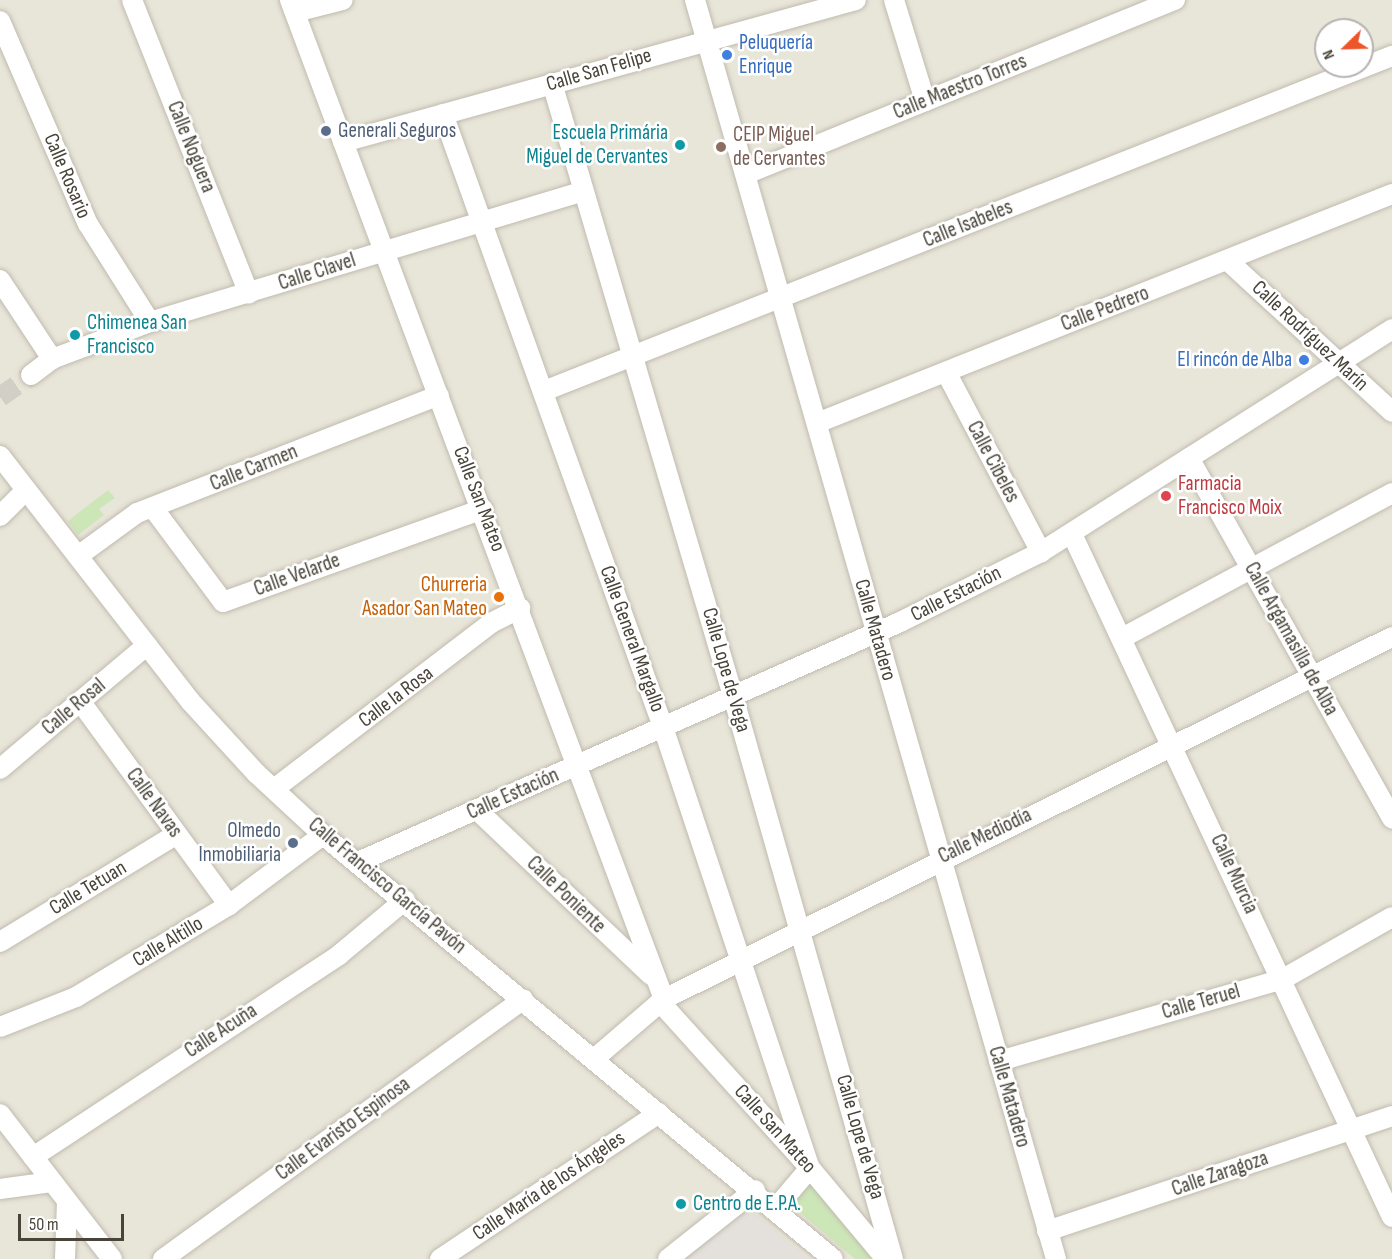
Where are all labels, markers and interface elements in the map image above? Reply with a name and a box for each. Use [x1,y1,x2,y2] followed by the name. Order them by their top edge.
[1314,18,1374,78] north arrow
[739,30,813,80] place label: Peluquería Enrique
[543,43,655,97] street label: Calle San Felipe
[1318,47,1339,62] text: N
[720,48,734,62] marker: Peluquería Enrique
[890,49,1030,125] street label: Calle Maestro Torres
[161,98,221,196] street label: Calle Noguera
[338,118,456,144] place label: Generali Seguros
[526,120,668,170] place label: Escuela Primária Miguel de Cervantes
[733,122,825,172] place label: CEIP Miguel de Cervantes
[319,124,333,138] marker: Generali Seguros
[38,130,96,222] street label: Calle Rosario
[673,138,687,152] marker: Escuela Primária Miguel de Cervantes
[714,140,728,154] marker: CEIP Miguel de Cervantes
[920,195,1016,253] street label: Calle Isabeles
[275,248,359,296] street label: Calle Clavel
[1246,276,1374,396] street label: Calle Rodríguez Marín
[1057,281,1153,337] street label: Calle Pedrero
[87,310,187,360] place label: Chimenea San Francisco
[68,328,82,342] marker: Chimenea San Francisco
[1177,347,1292,373] place label: El rincón de Alba
[1297,353,1311,367] marker: El rincón de Alba
[961,417,1025,507] street label: Calle Cibeles
[206,439,302,497] street label: Calle Carmen
[447,443,511,555] street label: Calle San Mateo
[1178,471,1282,521] place label: Farmacia Francisco Moix
[1159,489,1173,503] marker: Farmacia Francisco Moix
[251,548,343,602] street label: Calle Velarde
[1238,558,1344,720] street label: Calle Argamasilla de Alba
[907,561,1005,627] street label: Calle Estación
[594,562,670,716] street label: Calle General Margallo
[362,572,487,622] place label: Churreria Asador San Mateo
[849,577,901,683] street label: Calle Matadero
[492,590,506,604] marker: Churreria Asador San Mateo
[696,605,756,735] street label: Calle Lope de Vega
[354,661,438,733] street label: Calle la Rosa
[37,673,111,741] street label: Calle Rosal
[120,763,188,843] street label: Calle Navas
[463,763,563,825] street label: Calle Estación
[934,803,1036,869] street label: Calle Mediodía
[303,813,471,959] street label: Calle Francisco García Pavón
[199,818,281,868] place label: Olmedo Inmobiliaria
[1205,830,1263,918] street label: Calle Murcia
[286,836,300,850] marker: Olmedo Inmobiliaria
[521,851,611,939] street label: Calle Poniente
[45,855,131,921] street label: Calle Tetuan
[128,911,208,973] street label: Calle Altillo
[1159,979,1243,1025] street label: Calle Teruel
[180,998,262,1064] street label: Calle Acuña
[983,1044,1035,1150] street label: Calle Matadero
[271,1072,415,1186] street label: Calle Evaristo Espinosa
[830,1072,890,1202] street label: Calle Lope de Vega
[729,1079,821,1179] street label: Calle San Mateo
[468,1126,630,1246] street label: Calle María de los Ángeles
[1168,1146,1272,1202] street label: Calle Zaragoza
[693,1191,801,1217] place label: Centro de E.P.A.
[674,1197,688,1211] marker: Centro de E.P.A.
[21,1202,128,1240] scale bar
[29,1214,59,1235] text: 50 m

